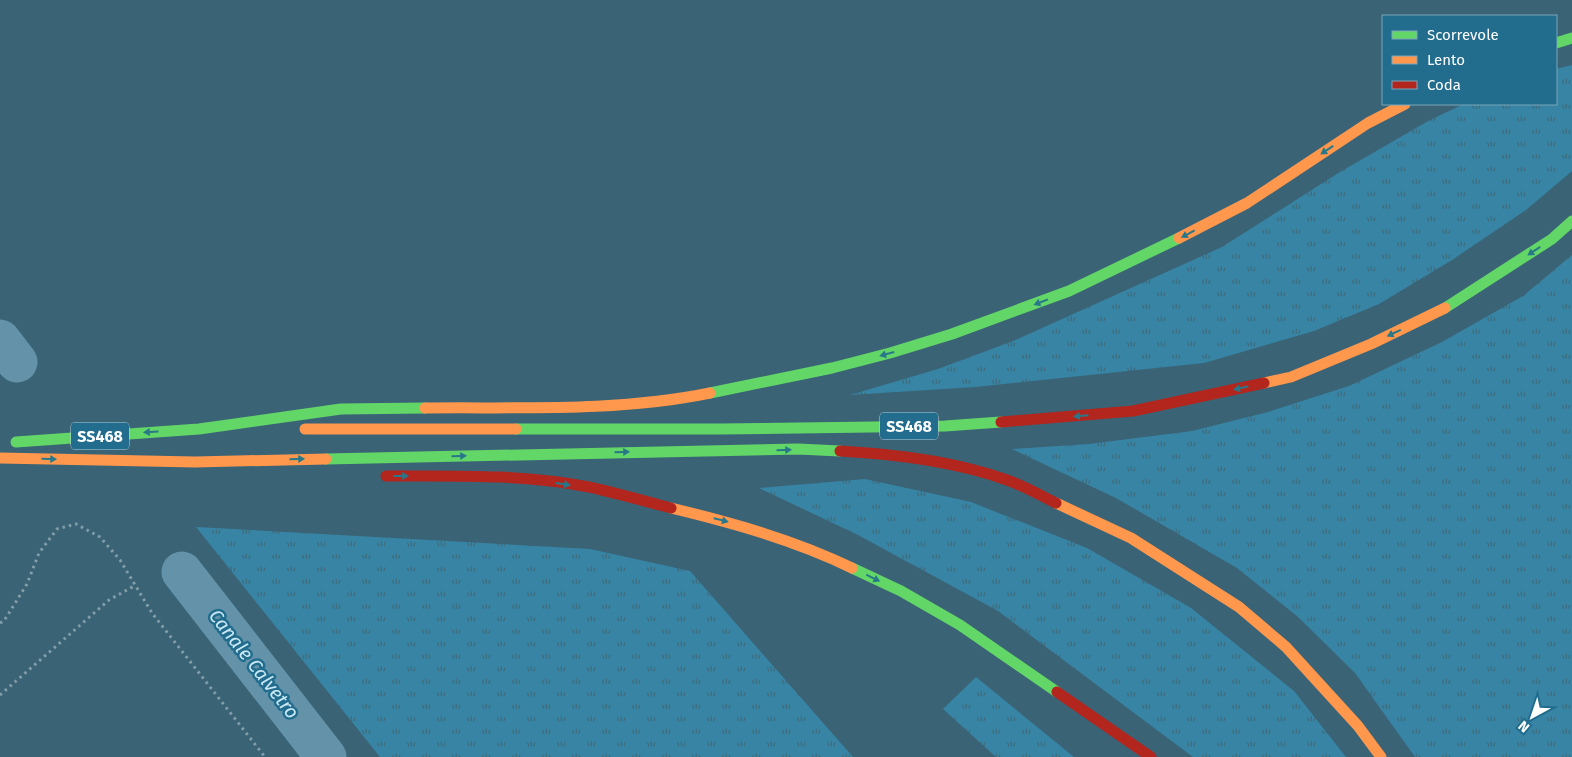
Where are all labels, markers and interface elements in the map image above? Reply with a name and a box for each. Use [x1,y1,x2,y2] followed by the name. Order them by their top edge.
[1382,15,1557,105] legend
[1427,26,1499,44] text: Scorrevole
[1427,51,1465,69] text: Lento
[1427,76,1461,94] text: Coda
[1321,145,1334,155] one-way arrow
[1181,230,1196,238] one-way arrow
[1527,246,1540,256] one-way arrow
[1033,298,1048,306] one-way arrow
[1387,330,1401,338] one-way arrow
[880,350,895,358] one-way arrow
[1234,384,1249,392] one-way arrow
[880,412,938,440] road number: SS468
[1073,412,1089,420] one-way arrow
[71,422,129,450] road number: SS468
[142,429,158,437] one-way arrow
[776,446,792,454] one-way arrow
[614,448,630,456] one-way arrow
[451,452,467,460] one-way arrow
[41,455,57,463] one-way arrow
[289,455,305,463] one-way arrow
[393,472,409,480] one-way arrow
[556,480,572,488] one-way arrow
[714,516,729,524] one-way arrow
[866,574,880,582] one-way arrow
[204,605,304,723] water label: Canale Calvetro
[1507,692,1557,742] north arrow
[1515,717,1533,736] text: N

